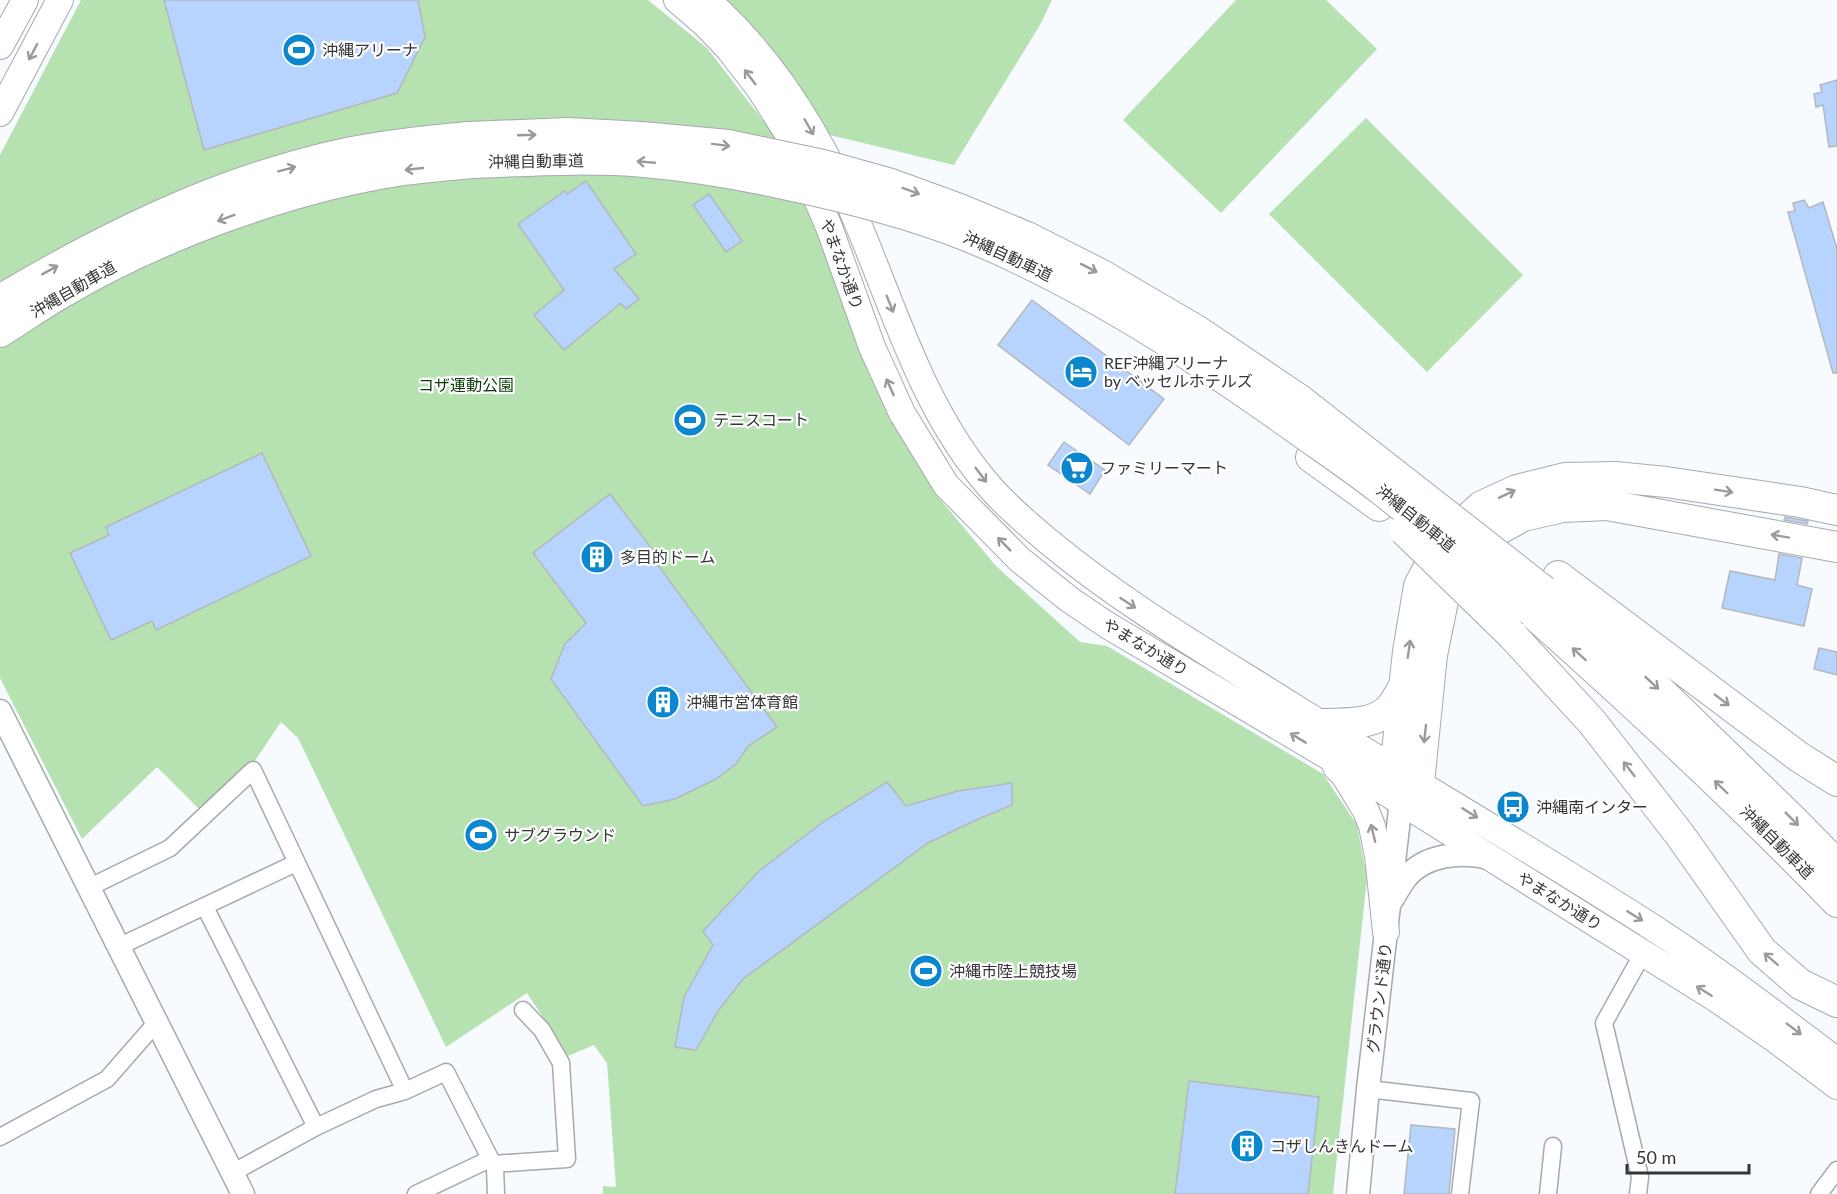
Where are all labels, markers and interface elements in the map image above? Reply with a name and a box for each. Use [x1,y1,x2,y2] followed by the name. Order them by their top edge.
[281,32,317,68] sports icon: 沖縄アリーナ
[322,40,418,59] place label: 沖縄アリーナ
[26,42,38,60] one-way arrow
[744,69,757,85] one-way arrow
[803,118,815,135] one-way arrow
[516,129,536,140] one-way arrow
[711,140,731,151] one-way arrow
[488,150,584,171] street label: 沖縄自動車道
[636,156,656,167] one-way arrow
[277,162,296,174] one-way arrow
[405,164,425,175] one-way arrow
[901,186,919,197] one-way arrow
[217,213,236,224] one-way arrow
[817,215,868,312] street label: やまなか通り
[961,227,1056,284] street label: 沖縄自動車道
[26,256,119,321] street label: 沖縄自動車道
[1080,263,1098,275] one-way arrow
[41,264,58,276] one-way arrow
[886,294,897,313] one-way arrow
[1104,353,1253,390] place label: REF沖縄アリーナ by ベッセルホテルズ
[1063,354,1099,390] hotel icon: REF沖縄アリーナ by ベッセルホテルズ
[418,375,514,394] park label: コザ運動公園
[884,379,896,397] one-way arrow
[672,402,708,438] sports icon: テニスコート
[713,410,809,429] place label: テニスコート
[1059,450,1095,486] supermarket icon: ファミリーマート
[1100,458,1228,477] place label: ファミリーマート
[975,467,987,483] one-way arrow
[1373,480,1460,555] street label: 沖縄自動車道
[1714,485,1734,496] one-way arrow
[1498,488,1516,500] one-way arrow
[1770,530,1790,541] one-way arrow
[996,536,1011,551] one-way arrow
[579,539,615,575] building icon: 多目的ドーム
[620,547,716,566] place label: 多目的ドーム
[1119,597,1136,609] one-way arrow
[1100,614,1192,679] street label: やまなか通り
[1403,640,1414,659] one-way arrow
[1571,647,1586,661] one-way arrow
[1645,676,1660,691] one-way arrow
[645,684,681,720] building icon: 沖縄市営体育館
[686,692,798,711] place label: 沖縄市営体育館
[1714,693,1730,706] one-way arrow
[1419,724,1430,744] one-way arrow
[1290,731,1307,743] one-way arrow
[1623,762,1636,778] one-way arrow
[1714,780,1729,794] one-way arrow
[1495,789,1531,825] bus stop icon: 沖縄南インター
[1536,797,1648,816] place label: 沖縄南インター
[1737,801,1818,882] street label: 沖縄自動車道
[1461,807,1478,819] one-way arrow
[1785,812,1800,826] one-way arrow
[463,817,499,853] sports icon: サブグラウンド
[1366,823,1378,842] one-way arrow
[504,825,616,844] place label: サブグラウンド
[1515,867,1606,934] street label: やまなか通り
[1626,911,1643,923] one-way arrow
[1362,941,1395,1055] street label: グラウンド通り
[1764,952,1779,966] one-way arrow
[908,953,944,989] sports icon: 沖縄市陸上競技場
[949,961,1077,980] place label: 沖縄市陸上競技場
[1696,985,1713,997] one-way arrow
[1786,1022,1802,1035] one-way arrow
[1229,1128,1265,1164] building icon: コザしんきんドーム
[1270,1136,1414,1155] place label: コザしんきんドーム
[1627,1137,1748,1175] scale bar
[1636,1146,1676,1168] text: 50 m

